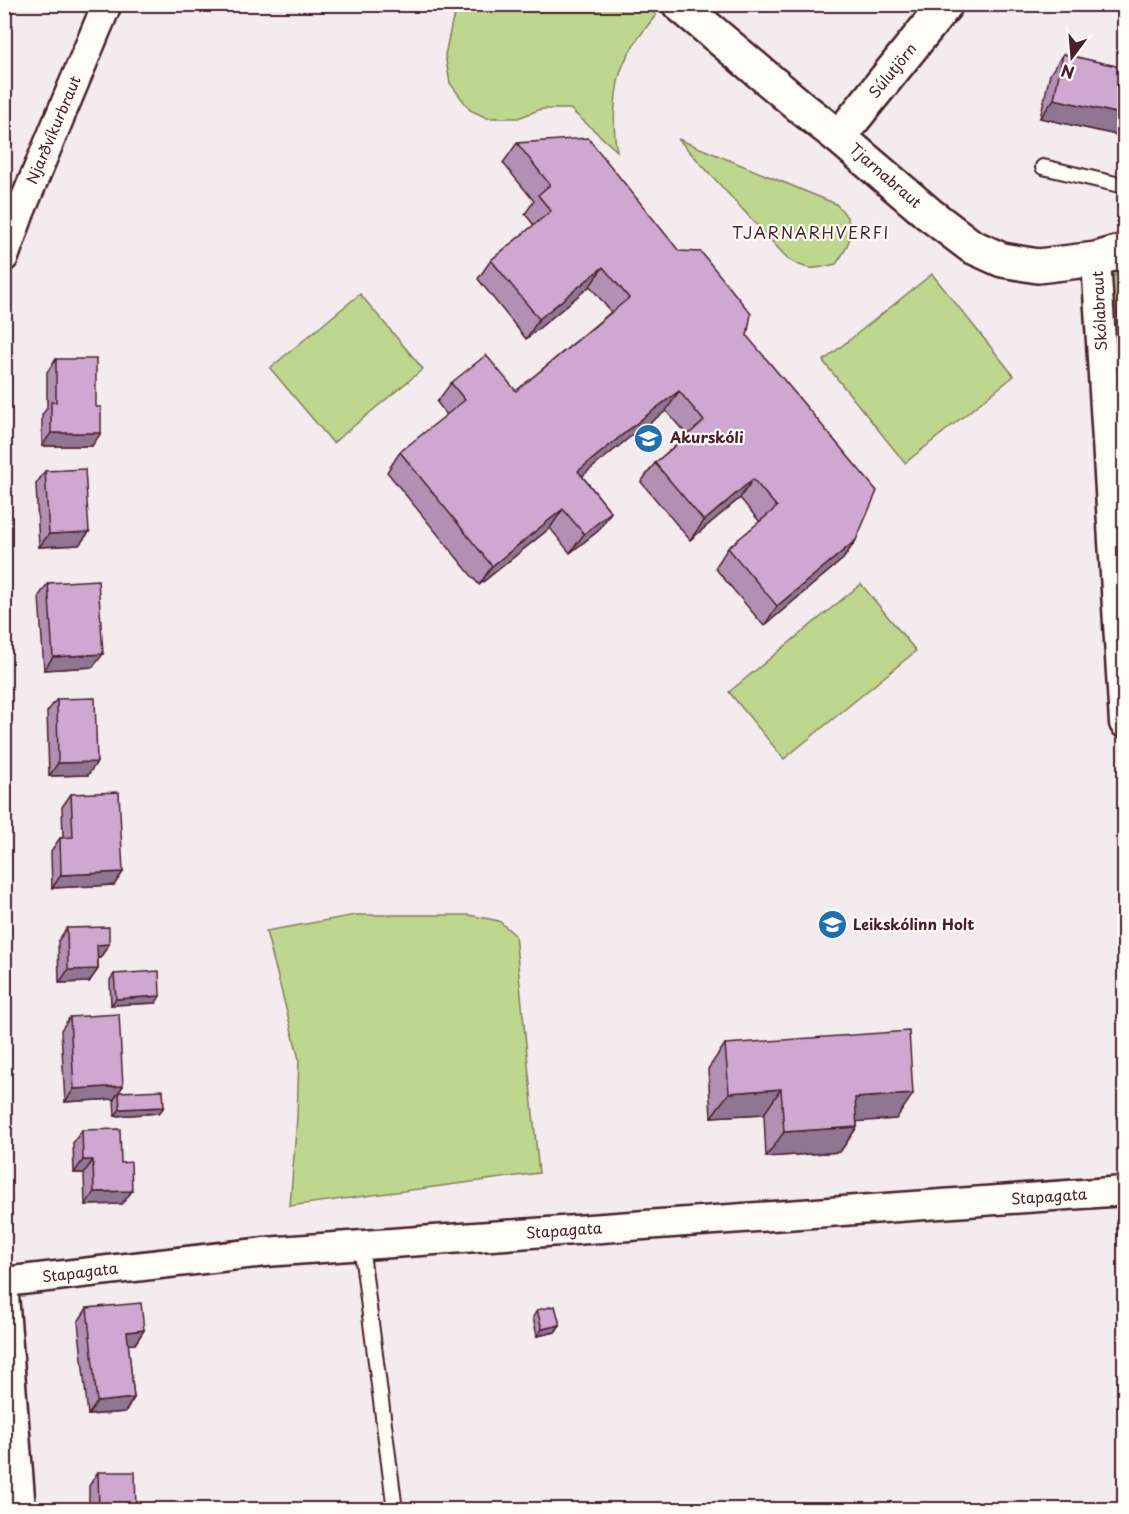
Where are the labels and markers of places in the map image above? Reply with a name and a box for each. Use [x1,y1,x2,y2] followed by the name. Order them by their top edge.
[633,422,665,454] school or university icon: Akurskóli
[669,425,744,448] place label: Akurskóli
[816,909,848,941] school or university icon: Leikskólinn Holt
[853,912,974,935] place label: Leikskólinn Holt

